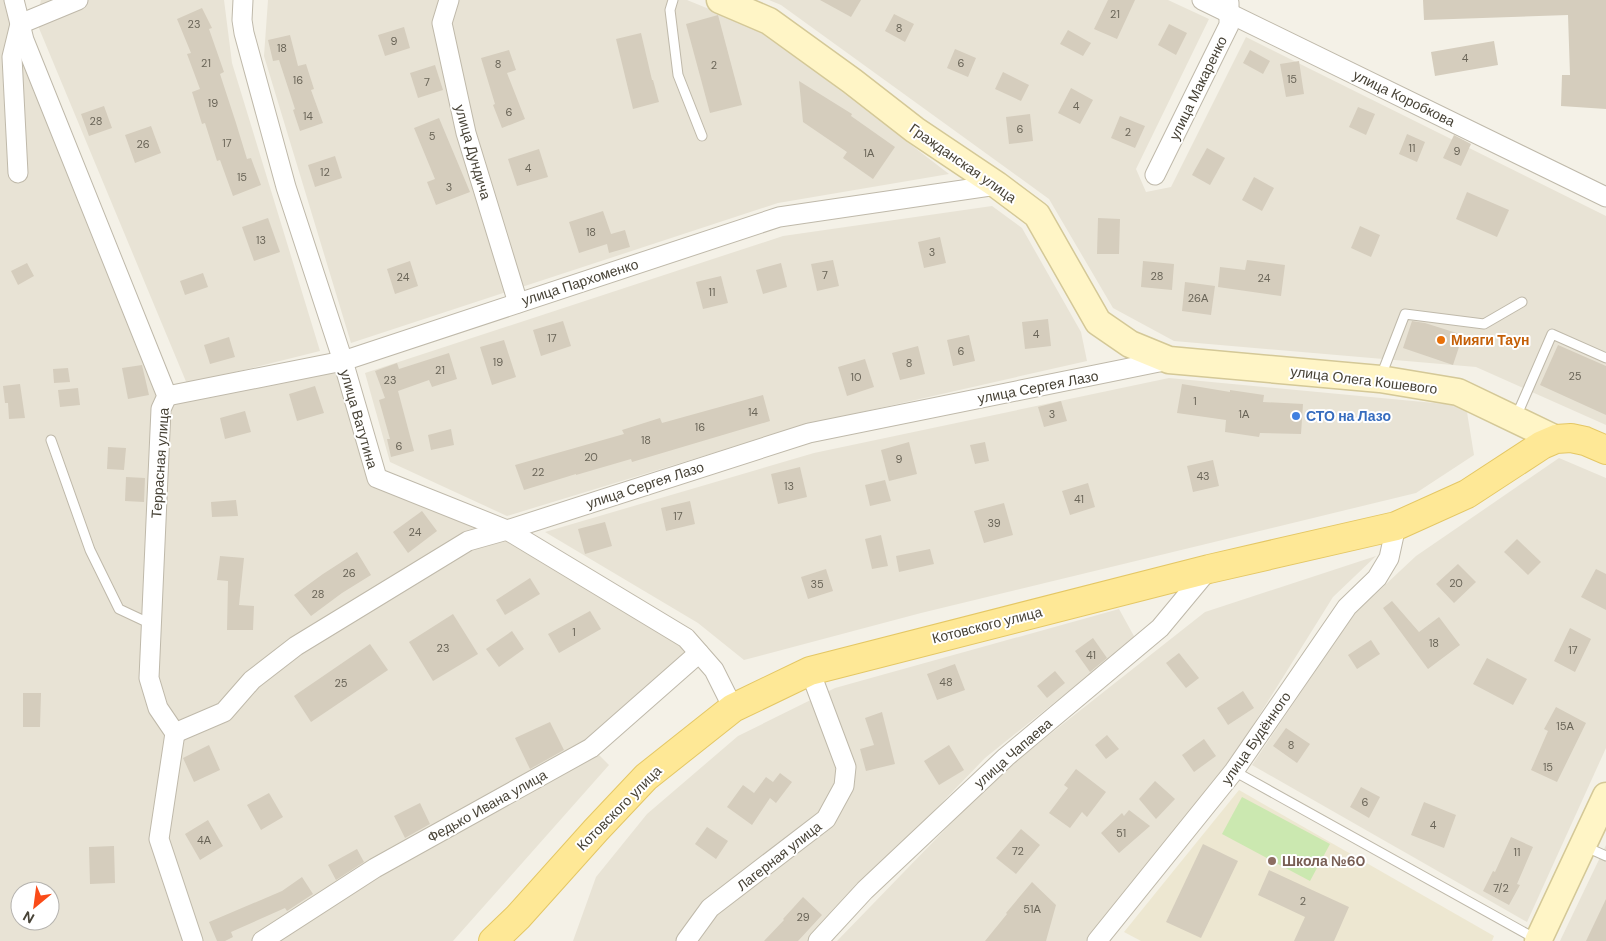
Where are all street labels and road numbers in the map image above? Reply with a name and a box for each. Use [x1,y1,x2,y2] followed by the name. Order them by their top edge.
[1165,33,1231,143] street label: улица Макаренко
[1350,66,1458,130] street label: улица Коробкова
[451,103,495,202] street label: улица Дундича
[906,119,1020,207] street label: Гражданская улица
[519,255,641,309] street label: улица Пархоменко
[1290,362,1439,398] street label: улица Олега Кошевого
[976,366,1100,408] street label: улица Сергея Лазо
[336,367,382,471] street label: улица Ватутина
[147,407,173,519] street label: Террасная улица
[584,457,706,513] street label: улица Сергея Лазо
[930,603,1044,647] street label: Котовского улица
[1217,688,1295,788] street label: улица Будённого
[970,714,1056,792] street label: улица Чапаева
[573,762,665,854] street label: Котовского улица
[424,765,550,846] street label: Федько Ивана улица
[733,817,825,895] street label: Лагерная улица

